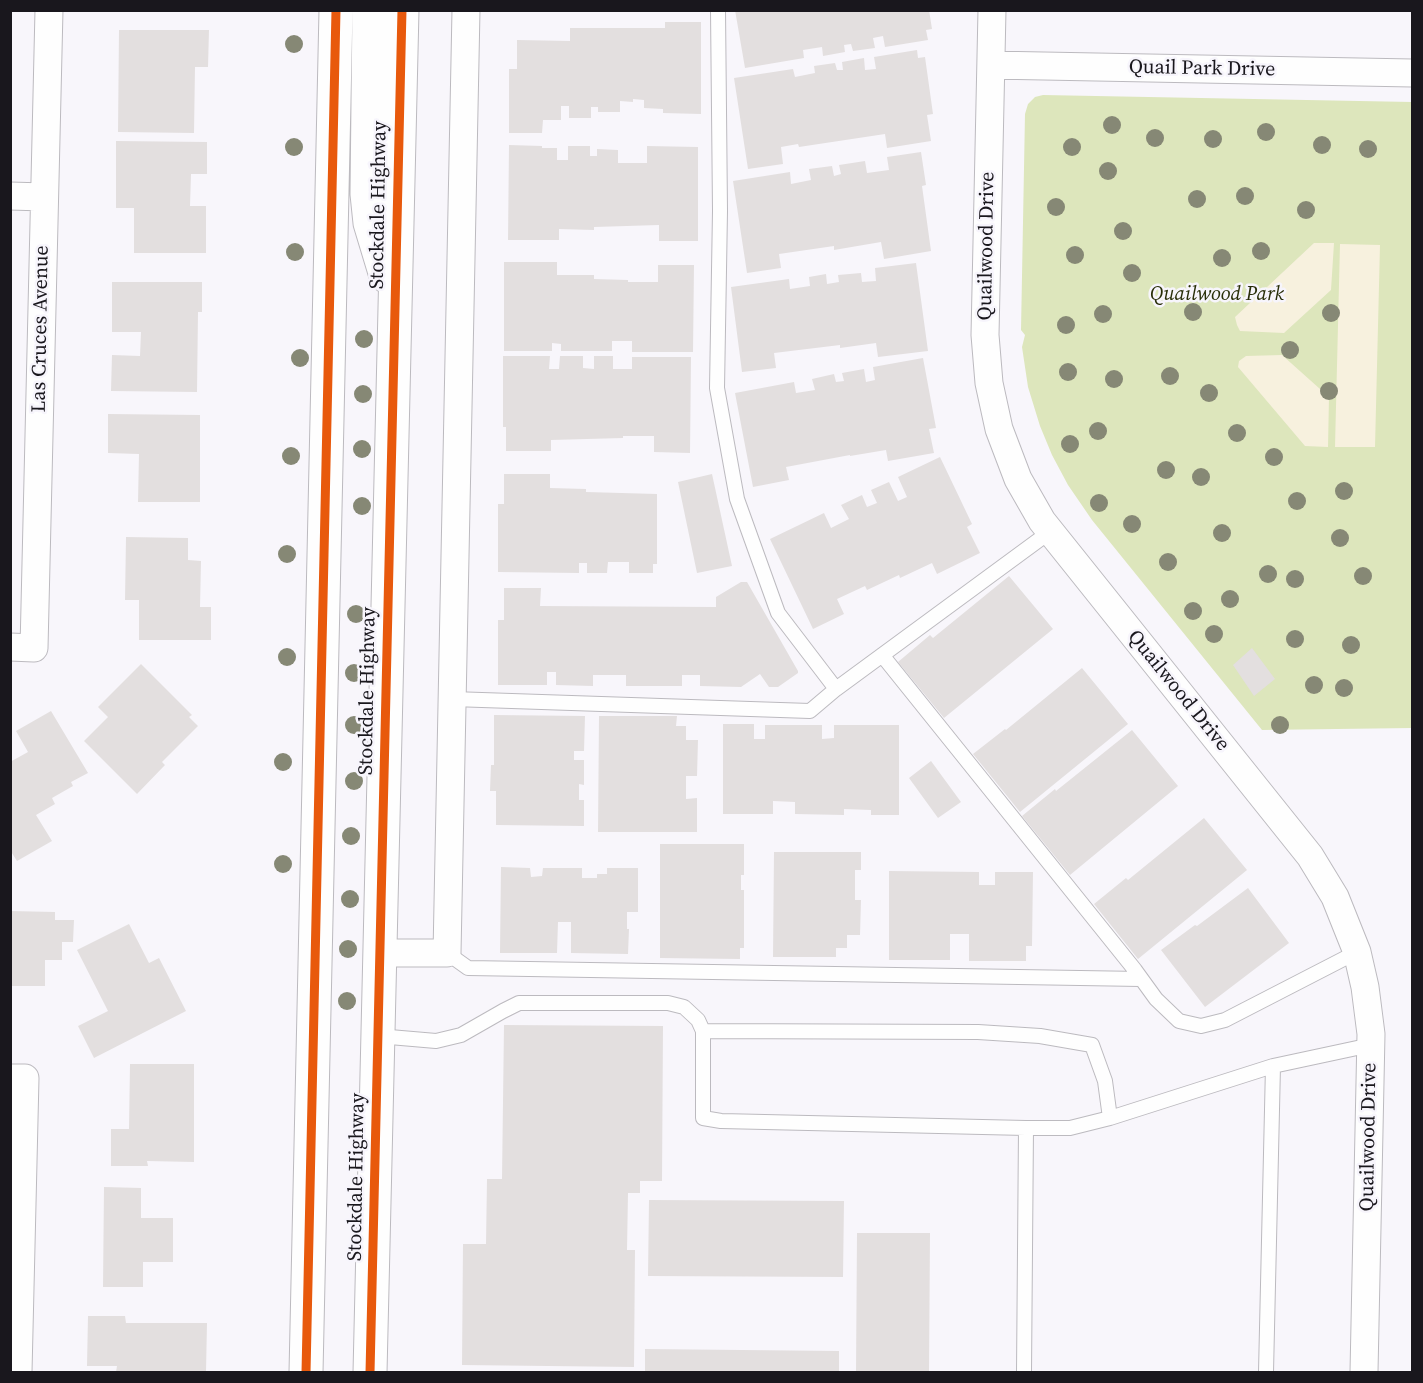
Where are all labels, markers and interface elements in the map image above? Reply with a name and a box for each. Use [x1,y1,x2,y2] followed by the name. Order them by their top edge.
[1129,56,1275,82] street label: Quail Park Drive
[366,121,392,289] street label: Stockdale Highway
[974,171,1000,321] street label: Quailwood Drive
[28,245,54,413] street label: Las Cruces Avenue
[1150,283,1284,307] park label: Quailwood Park
[355,607,381,775] street label: Stockdale Highway
[1122,626,1234,756] street label: Quailwood Drive
[1356,1062,1382,1212] street label: Quailwood Drive
[344,1093,370,1261] street label: Stockdale Highway

